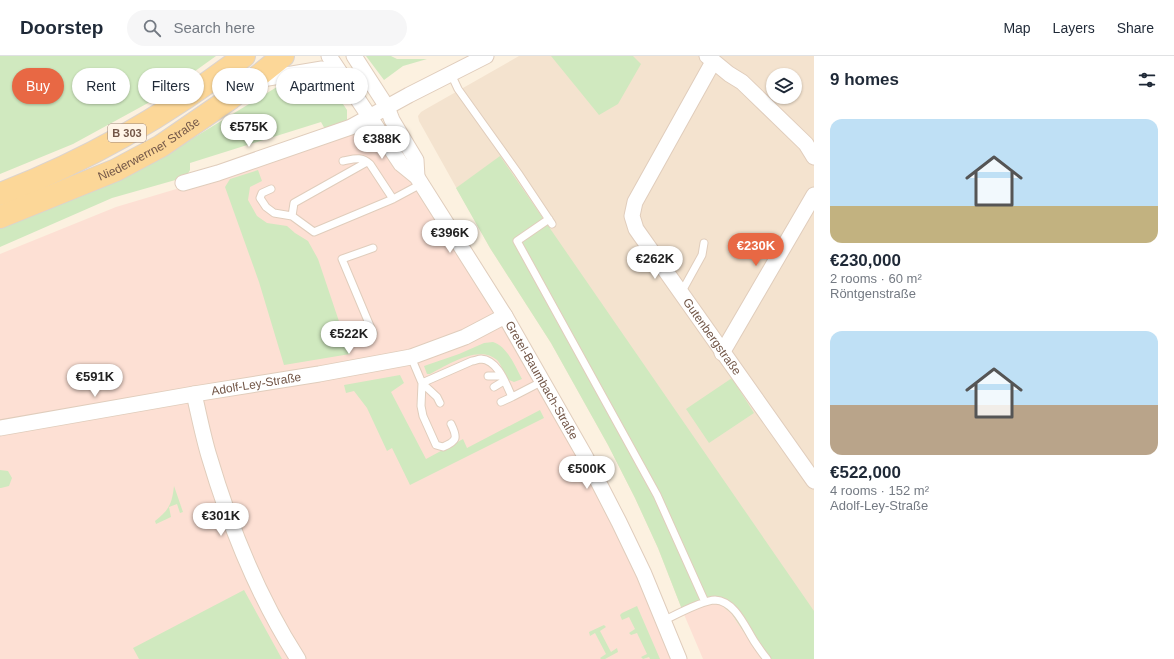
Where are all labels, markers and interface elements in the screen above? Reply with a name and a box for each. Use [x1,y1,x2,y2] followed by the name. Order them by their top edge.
[127,10,407,46] search box
[20,17,103,38] text: Doorstep
[141,17,163,39] icon: search
[173,19,255,36] text: Search here
[1003,20,1031,36] text: Map
[1053,20,1095,36] text: Layers
[1117,20,1154,36] text: Share
[12,68,64,104] chip: Buy
[72,68,130,104] chip: Rent
[138,68,204,104] chip: Filters
[212,68,268,104] chip: New
[276,68,368,104] chip: Apartment
[766,68,802,104] map controls
[766,68,802,104] button: layers
[1136,69,1158,91] icon: filters
[830,70,899,89] text: 9 homes
[96,114,203,184] street label: Niederwerrner Straße
[221,114,277,148] pin: €575K
[230,119,268,134] text: €575K
[108,124,146,142] road number: B 303
[354,126,410,160] pin: €388K
[363,131,401,146] text: €388K
[958,145,1030,217] icon: home
[422,220,478,254] pin: €396K
[431,225,469,240] text: €396K
[728,233,784,267] pin: €230K
[737,238,775,253] text: €230K
[627,246,683,280] pin: €262K
[636,251,674,266] text: €262K
[830,251,901,270] text: €230,000
[830,271,922,286] text: 2 rooms · 60 m²
[830,286,916,301] text: Röntgenstraße
[680,296,744,378] street label: Gutenbergstraße
[502,319,581,442] street label: Gretel-Baumbach-Straße
[321,321,377,355] pin: €522K
[330,326,368,341] text: €522K
[958,357,1030,429] icon: home
[67,364,123,398] pin: €591K
[76,369,114,384] text: €591K
[210,370,303,398] street label: Adolf-Ley-Straße
[559,456,615,490] pin: €500K
[568,461,606,476] text: €500K
[830,463,901,482] text: €522,000
[830,483,929,498] text: 4 rooms · 152 m²
[830,498,928,513] text: Adolf-Ley-Straße
[193,503,249,537] pin: €301K
[202,508,240,523] text: €301K

